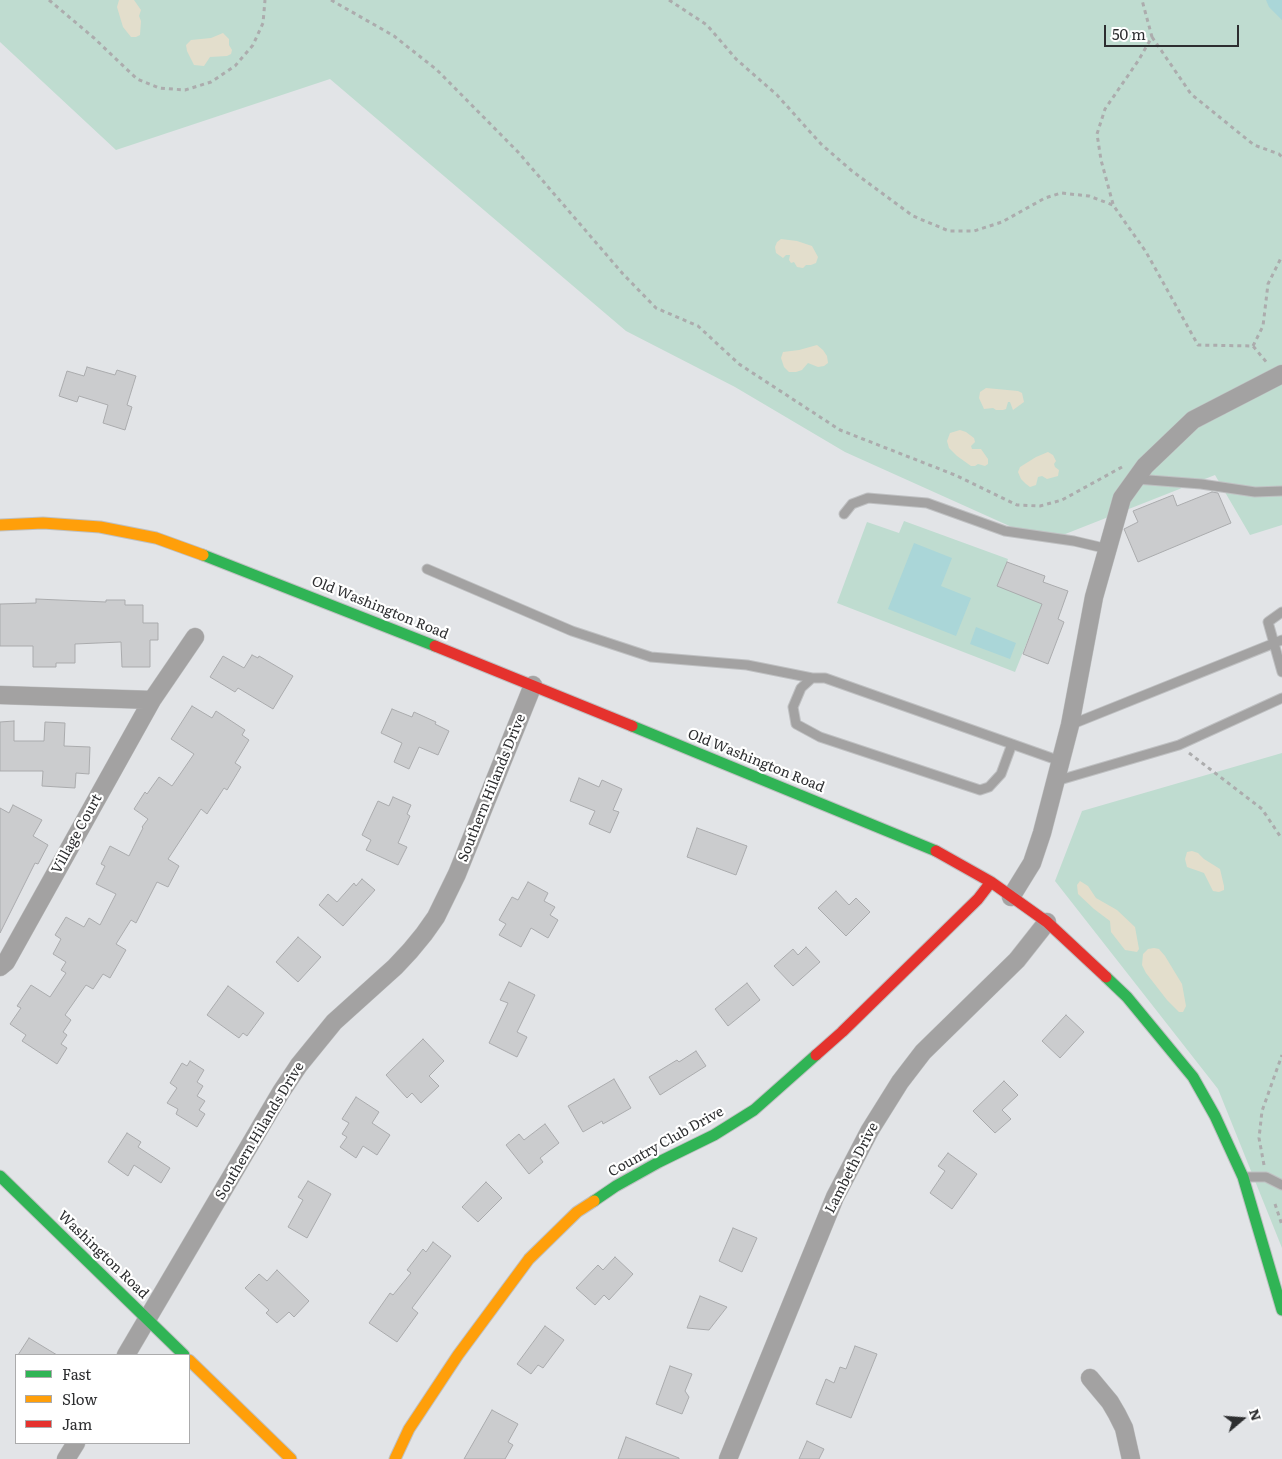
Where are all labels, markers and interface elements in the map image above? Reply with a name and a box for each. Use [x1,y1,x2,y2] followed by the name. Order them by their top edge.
[1107,15,1242,47] scale bar
[1112,22,1146,45] text: 50 m
[309,573,451,643] street label: Old Washington Road
[455,712,529,864] street label: Southern Hilands Drive
[685,726,827,796] street label: Old Washington Road
[48,791,106,877] street label: Village Court
[212,1059,308,1203] street label: Southern Hilands Drive
[605,1103,727,1181] street label: Country Club Drive
[822,1120,882,1216] street label: Lambeth Drive
[54,1207,152,1303] street label: Washington Road
[15,1354,190,1444] legend
[62,1362,91,1385] text: Fast
[62,1387,97,1410] text: Slow
[1217,1394,1267,1444] north arrow
[1245,1406,1268,1423] text: N
[62,1412,92,1435] text: Jam

